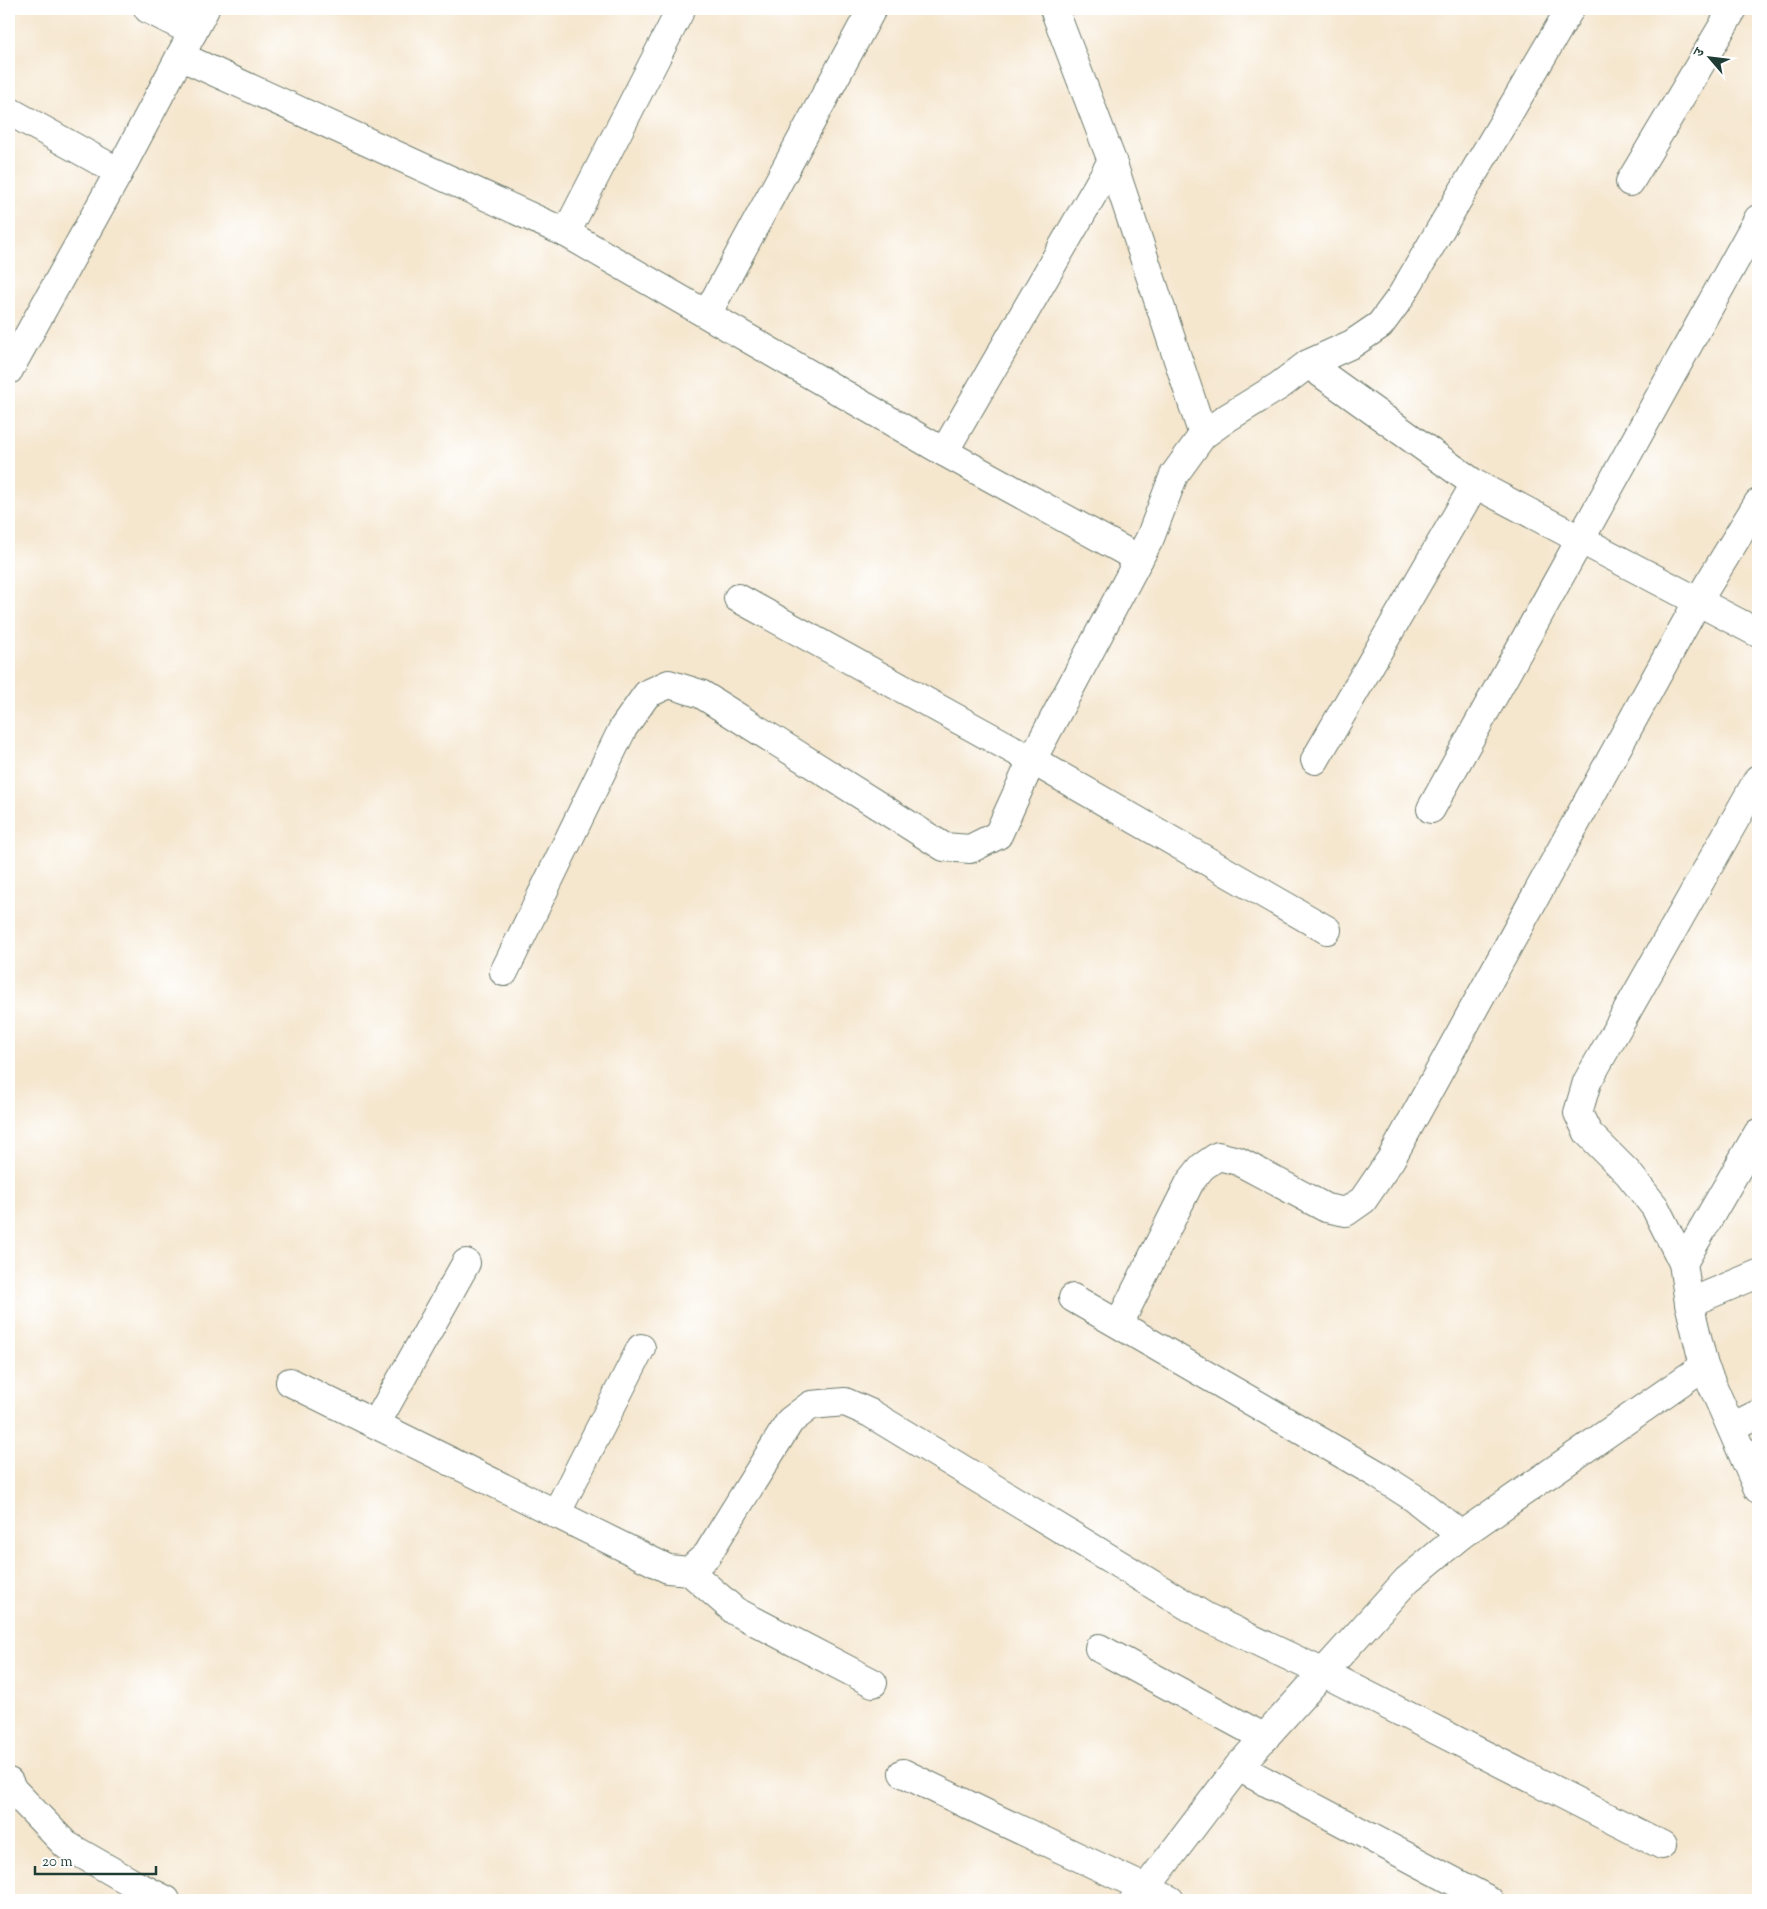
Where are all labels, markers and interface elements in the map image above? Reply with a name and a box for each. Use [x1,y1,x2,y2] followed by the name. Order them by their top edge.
[1684,32,1734,82] north arrow
[1689,44,1711,62] text: उ
[35,1844,156,1876] scale bar
[42,1852,73,1873] text: 20 m

